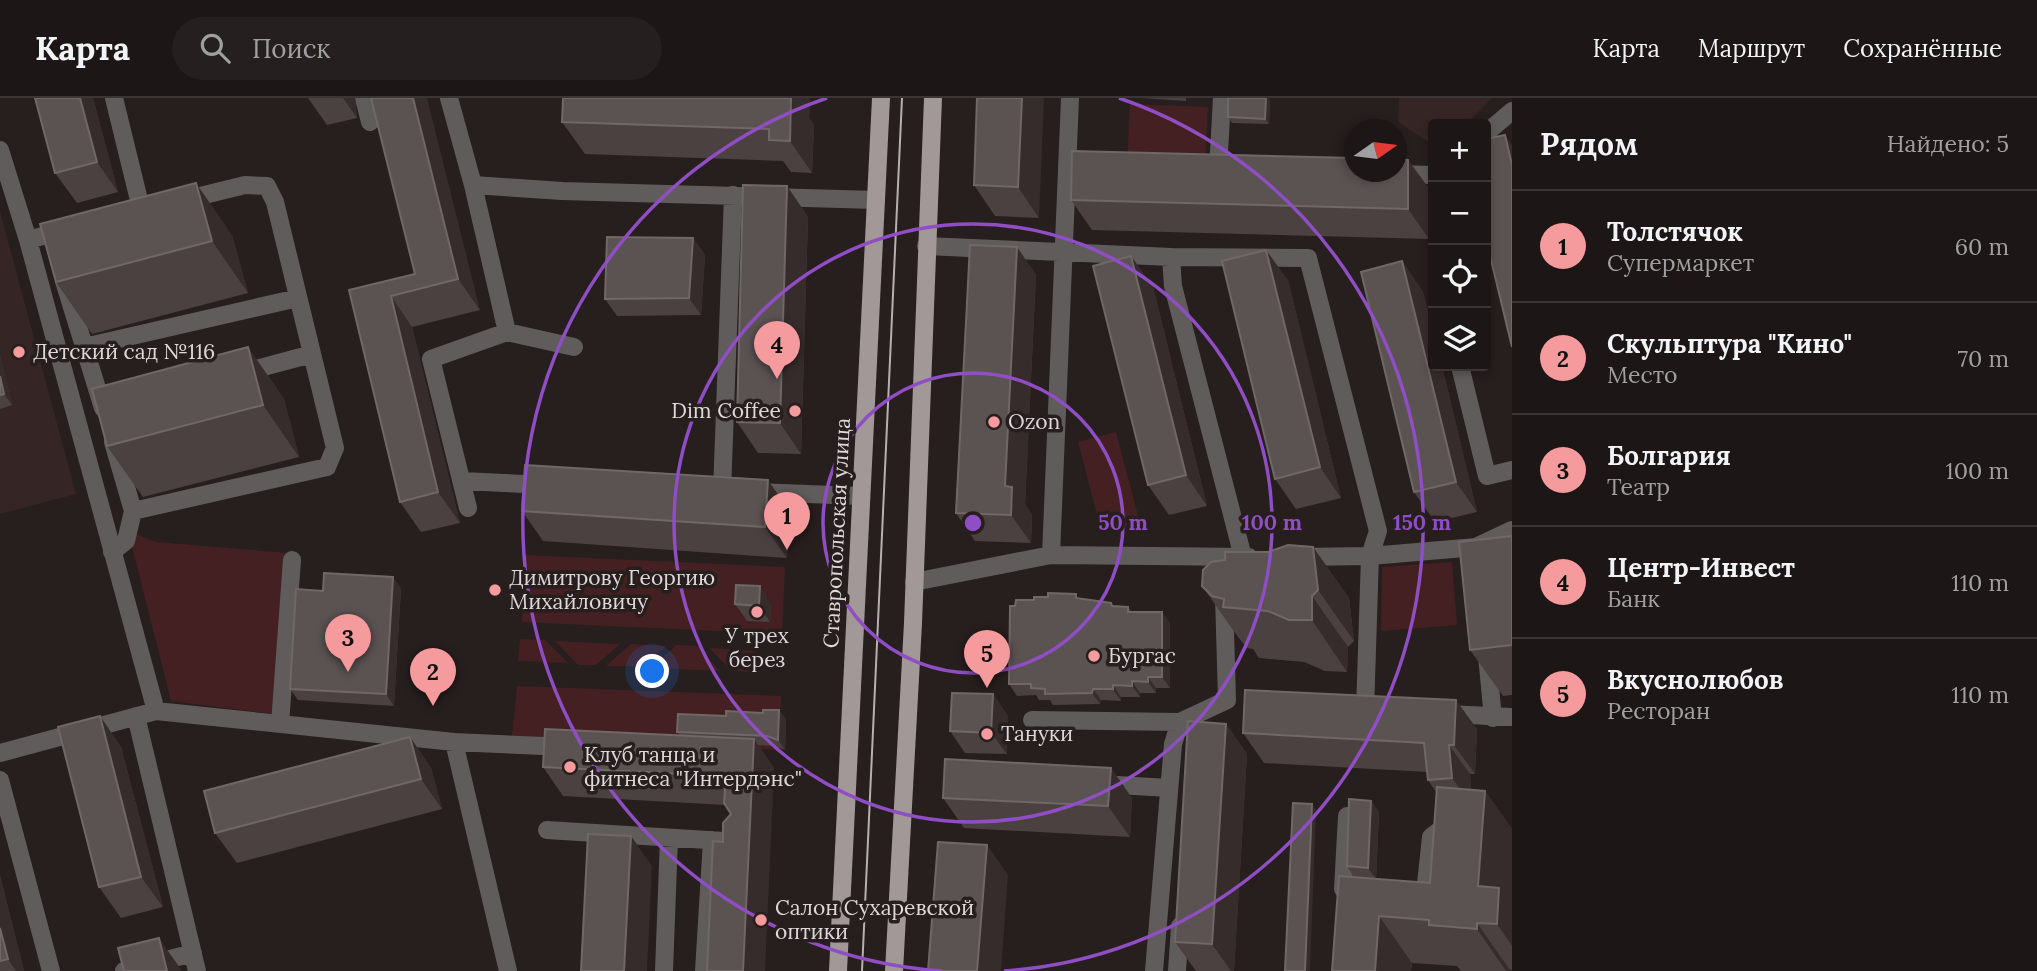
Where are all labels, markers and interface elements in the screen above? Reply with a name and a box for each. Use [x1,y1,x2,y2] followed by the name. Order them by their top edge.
[172,17,662,80] search box
[35,27,130,69] text: Карта
[196,29,234,67] icon: search
[252,32,331,65] text: Поиск
[1592,33,1660,64] text: Карта
[1698,33,1805,64] text: Маршрут
[1843,33,2002,64] text: Сохранённые
[1344,119,1407,182] north arrow
[1428,119,1491,371] map controls
[1428,119,1491,182] button: +
[1540,125,1638,163] text: Рядом
[1887,129,2009,158] text: Найдено: 5
[1428,182,1491,245] button: −
[1607,215,1743,248] text: Толстячок
[1558,232,1568,261] text: 1
[1955,232,2009,261] text: 60 m
[1428,245,1491,308] button: locate
[1607,248,1754,277] text: Супермаркет
[1428,308,1491,371] button: layers
[754,321,800,379] pin: 4
[1607,327,1852,360] text: Скульптура "Кино"
[33,338,215,365] place label: Детский сад №116
[11,344,27,360] marker: Детский сад №116
[1557,344,1569,373] text: 2
[1958,344,2009,373] text: 70 m
[1607,360,1678,389] text: Место
[671,397,781,424] place label: Dim Coffee
[787,403,803,419] marker: Dim Coffee
[1008,408,1061,435] place label: Ozon
[986,414,1002,430] marker: Ozon
[817,417,856,649] street label: Ставропольская улица
[1607,439,1731,472] text: Болгария
[1557,456,1569,485] text: 3
[1945,456,2009,485] text: 100 m
[1607,472,1670,501] text: Театр
[764,492,810,550] pin: 1
[1098,509,1148,536] text: 50 m
[1242,509,1302,536] text: 100 m
[1393,509,1451,536] text: 150 m
[961,511,985,535] centre of rings
[1607,551,1795,584] text: Центр-Инвест
[509,564,715,615] place label: Димитрову Георгию Михайловичу
[1557,568,1569,597] text: 4
[1951,568,2009,597] text: 110 m
[487,582,503,598] marker: Димитрову Георгию Михайловичу
[1607,584,1660,613] text: Банк
[749,604,765,620] marker: У трех берез
[325,614,371,672] pin: 3
[724,622,789,673] place label: У трех берез
[964,630,1010,688] pin: 5
[1108,642,1176,669] place label: Бургас
[410,648,456,706] pin: 2
[1086,648,1102,664] marker: Бургас
[635,654,669,688] your location
[1607,663,1784,696] text: Вкуснолюбов
[1557,680,1569,709] text: 5
[1951,680,2009,709] text: 110 m
[1607,696,1710,725] text: Ресторан
[1001,720,1073,747] place label: Тануки
[979,726,995,742] marker: Тануки
[584,741,802,792] place label: Клуб танца и фитнеса "Интердэнс"
[562,759,578,775] marker: Клуб танца и фитнеса "Интердэнс"
[775,894,974,945] place label: Салон Сухаревской оптики
[753,912,769,928] marker: Салон Сухаревской оптики

